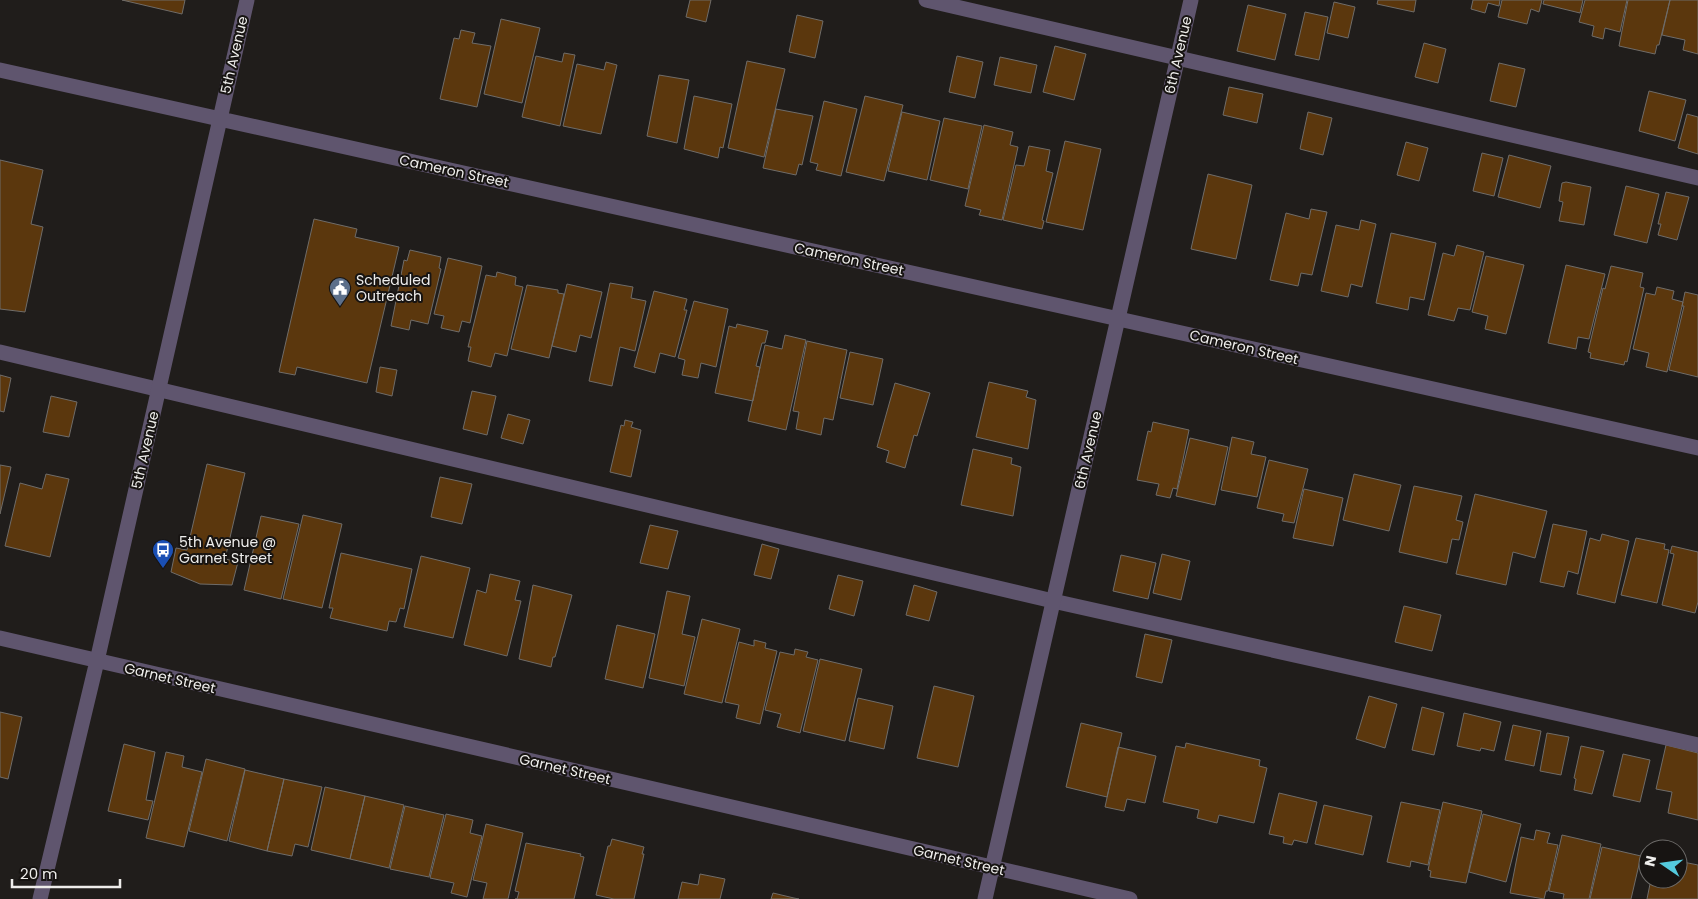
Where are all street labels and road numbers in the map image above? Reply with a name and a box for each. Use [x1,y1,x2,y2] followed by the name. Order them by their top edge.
[215,14,253,96] street label: 5th Avenue
[1159,14,1197,96] street label: 6th Avenue
[398,150,510,192] street label: Cameron Street
[793,238,905,280] street label: Cameron Street
[1188,325,1300,369] street label: Cameron Street
[126,409,164,491] street label: 5th Avenue
[1069,409,1107,491] street label: 6th Avenue
[122,658,218,698] street label: Garnet Street
[517,749,613,789] street label: Garnet Street
[911,840,1007,880] street label: Garnet Street

